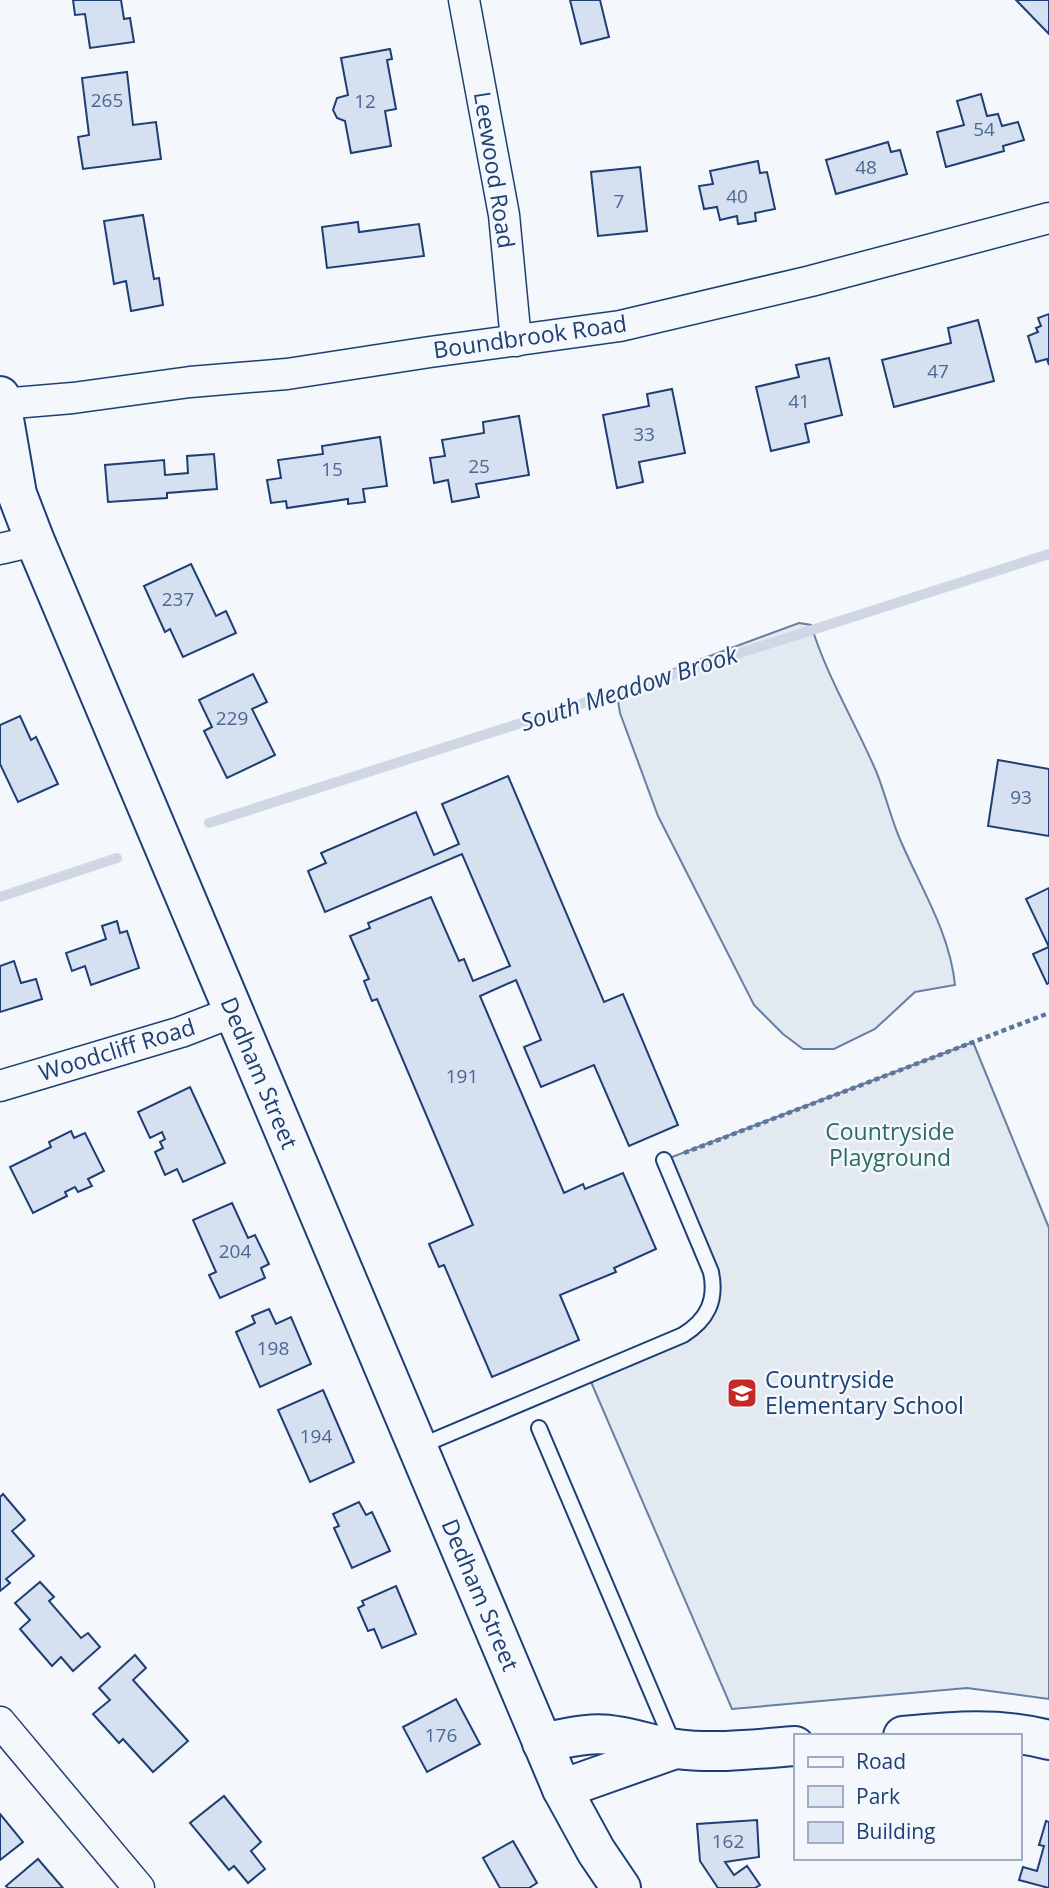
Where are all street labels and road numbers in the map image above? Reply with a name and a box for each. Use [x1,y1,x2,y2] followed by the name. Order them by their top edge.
[467,89,523,251] street label: Leewood Road
[431,307,629,365] street label: Boundbrook Road
[214,992,306,1153] street label: Dedham Street
[35,1010,199,1088] street label: Woodcliff Road
[435,1514,527,1675] street label: Dedham Street

